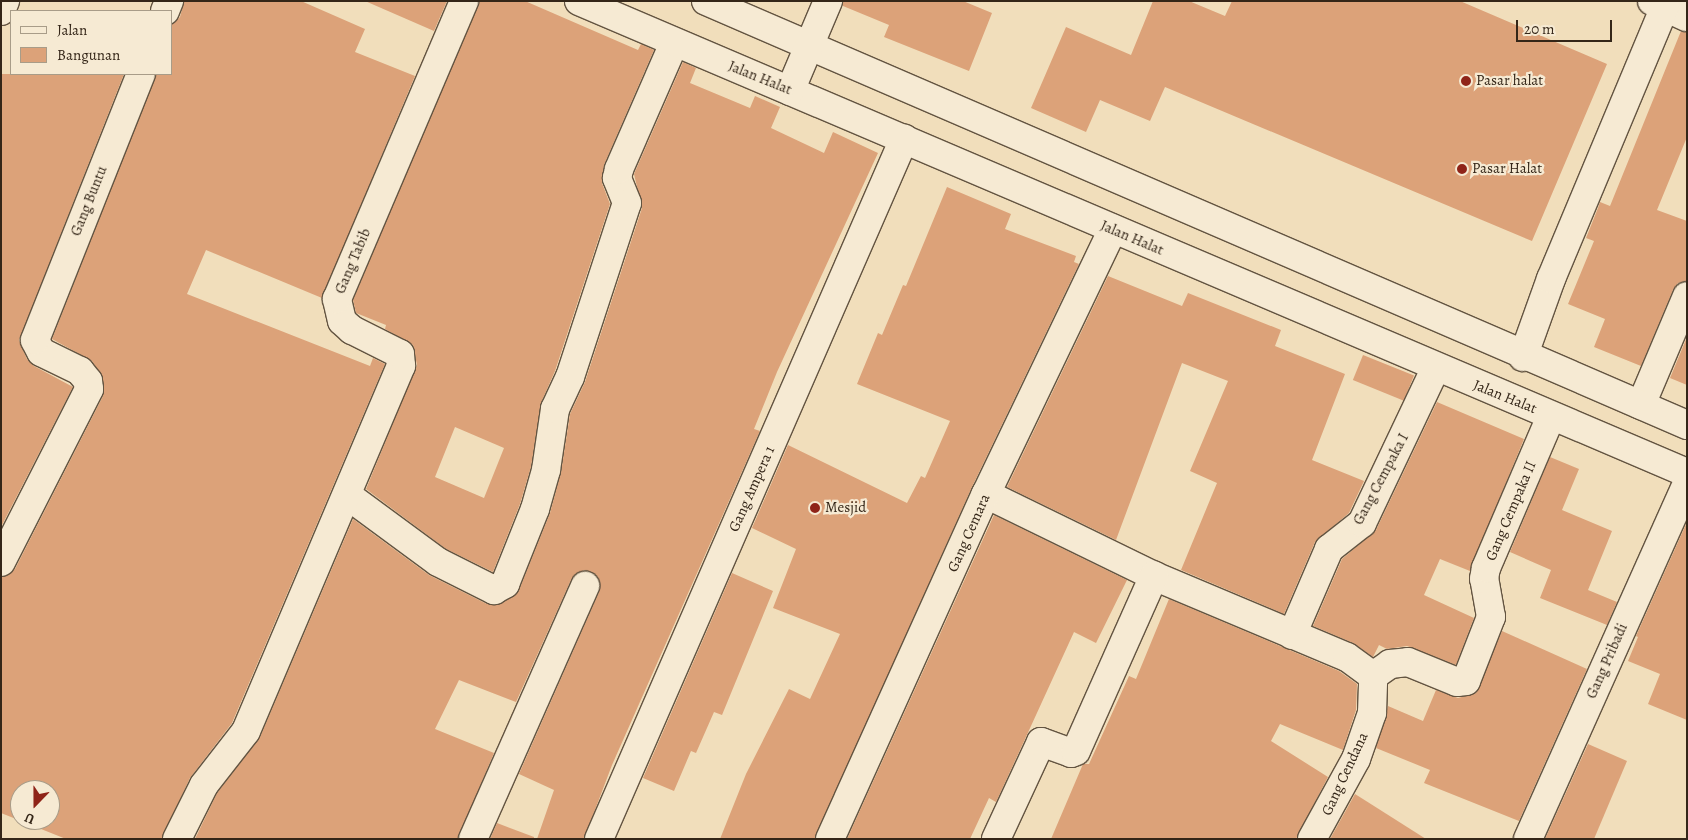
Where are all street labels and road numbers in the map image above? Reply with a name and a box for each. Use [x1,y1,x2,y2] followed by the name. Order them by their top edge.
[726,57,794,99] street label: Jalan Halat
[67,163,111,239] street label: Gang Buntu
[1098,217,1166,259] street label: Jalan Halat
[331,226,375,296] street label: Gang Tabib
[1471,376,1539,418] street label: Jalan Halat
[1349,430,1413,528] street label: Gang Cempaka I
[725,443,779,535] street label: Gang Ampera 1
[1482,458,1540,564] street label: Gang Cempaka II
[944,491,994,575] street label: Gang Cemara
[1582,621,1632,701] street label: Gang Pribadi
[1318,729,1372,819] street label: Gang Cendana

